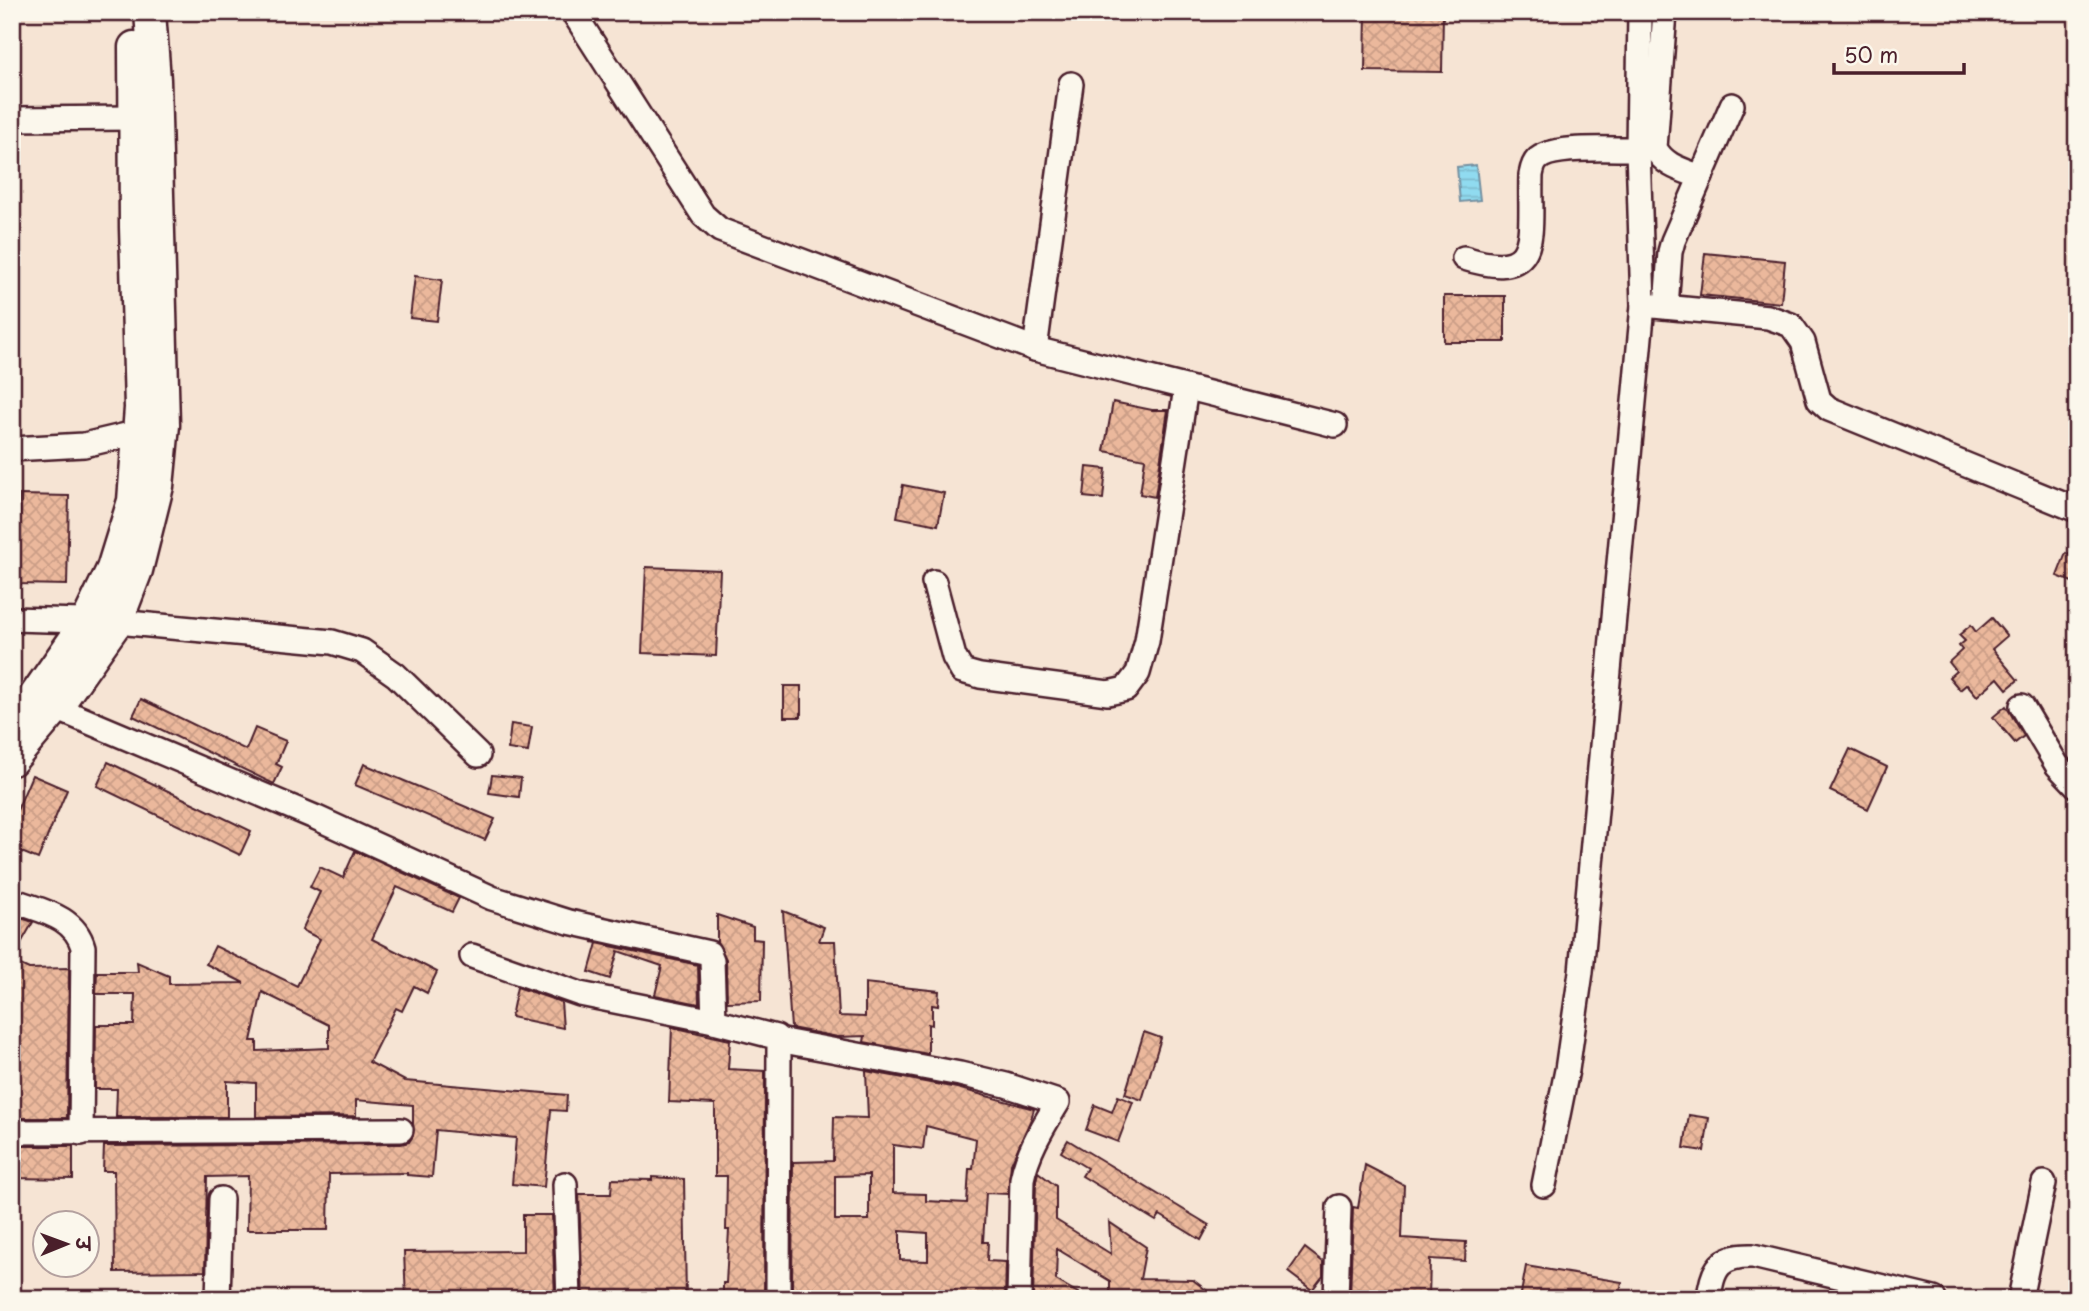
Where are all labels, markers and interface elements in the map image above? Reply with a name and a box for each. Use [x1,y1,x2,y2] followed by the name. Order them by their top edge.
[1834,32,1963,76] scale bar
[1844,38,1898,70] text: 50 m
[32,1210,102,1280] north arrow
[70,1235,98,1253] text: उ

